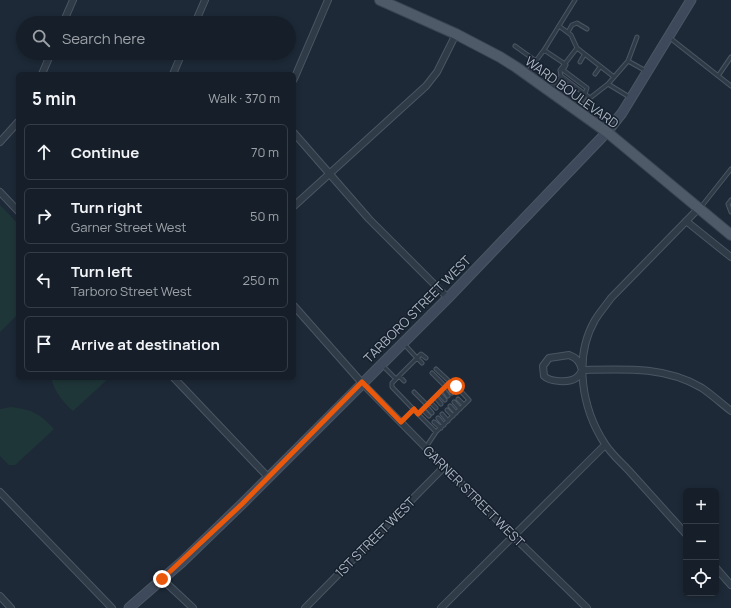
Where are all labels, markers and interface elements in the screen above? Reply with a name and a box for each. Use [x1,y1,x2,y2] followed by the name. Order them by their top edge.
[16,16,296,60] search box
[30,27,52,49] icon: search
[62,28,145,49] text: Search here
[522,52,623,132] street label: WARD BOULEVARD
[32,87,76,110] text: 5 min
[208,89,280,107] text: Walk · 370 m
[33,141,55,163] icon: ahead
[71,142,139,163] text: Continue
[251,143,279,161] text: 70 m
[71,197,142,218] text: Turn right
[33,205,55,227] icon: right
[250,207,279,225] text: 50 m
[71,218,186,236] text: Garner Street West
[359,251,475,367] street label: TARBORO STREET WEST
[71,261,133,282] text: Turn left
[33,269,55,291] icon: left
[243,271,279,289] text: 250 m
[71,282,192,300] text: Tarboro Street West
[33,333,55,355] icon: arrive
[71,334,220,355] text: Arrive at destination
[447,377,465,395] route start
[419,441,529,551] street label: GARNER STREET WEST
[683,488,719,596] map controls
[683,488,719,524] button: +
[331,493,419,581] street label: 1ST STREET WEST
[683,524,719,560] button: −
[683,560,719,596] button: locate
[153,570,171,588] route end

